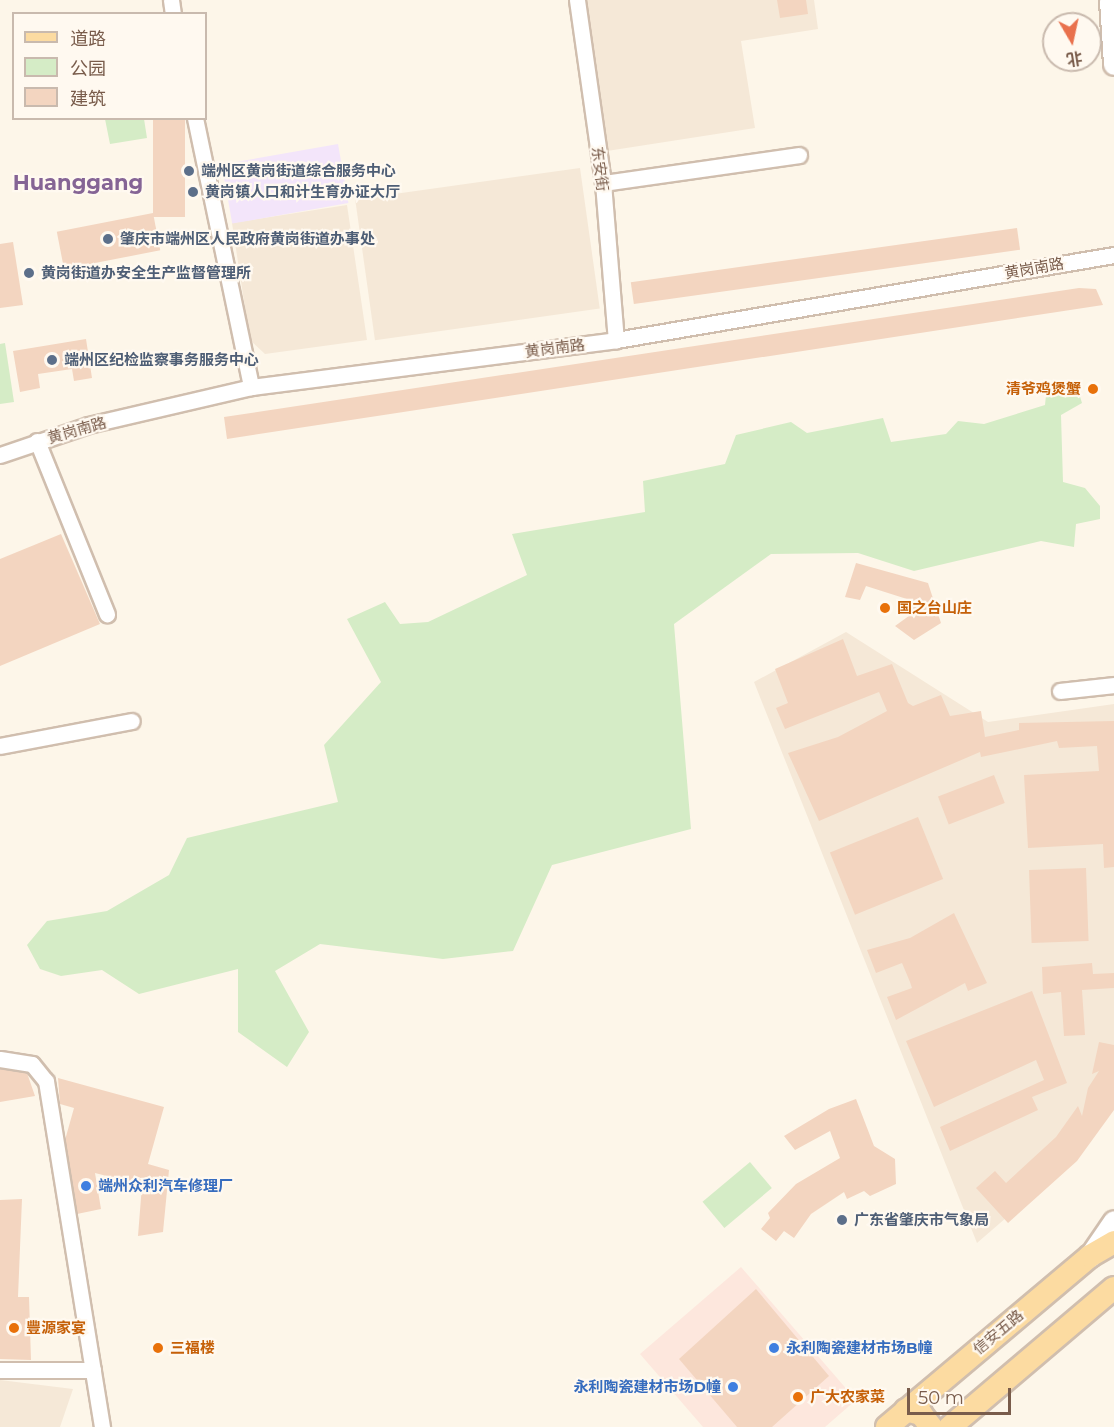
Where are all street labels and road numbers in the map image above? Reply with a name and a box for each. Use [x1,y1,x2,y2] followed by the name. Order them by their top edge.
[588,146,612,192] street label: 东安街
[1003,254,1065,282] street label: 黄岗南路
[524,335,586,361] street label: 黄岗南路
[46,413,108,447] street label: 黄岗南路
[969,1306,1027,1358] street label: 信安五路

